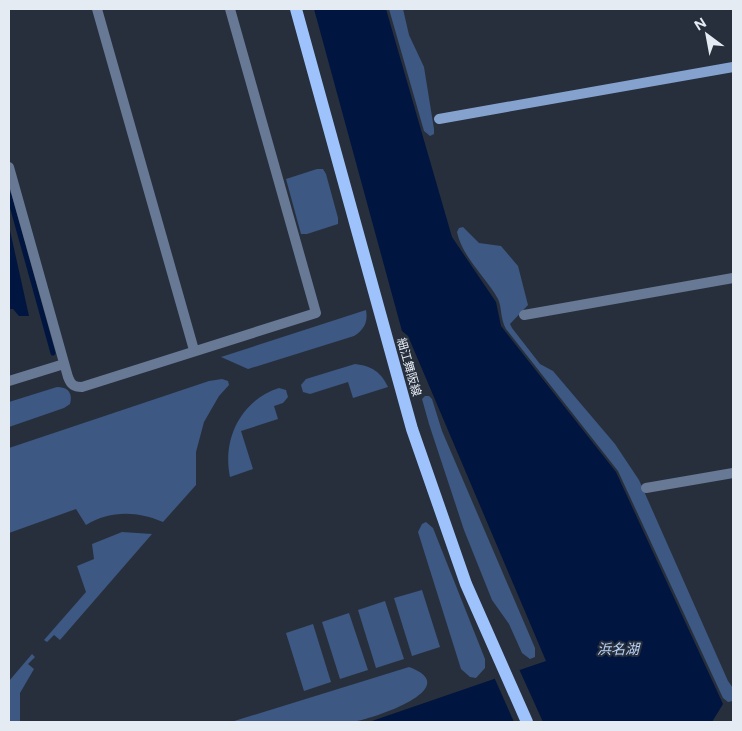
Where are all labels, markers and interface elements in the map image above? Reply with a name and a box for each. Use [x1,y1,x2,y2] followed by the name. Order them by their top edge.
[682,10,732,60] north arrow
[691,14,709,34] text: N
[394,336,424,398] street label: 細江舞阪線
[597,641,641,658] water label: 浜名湖

